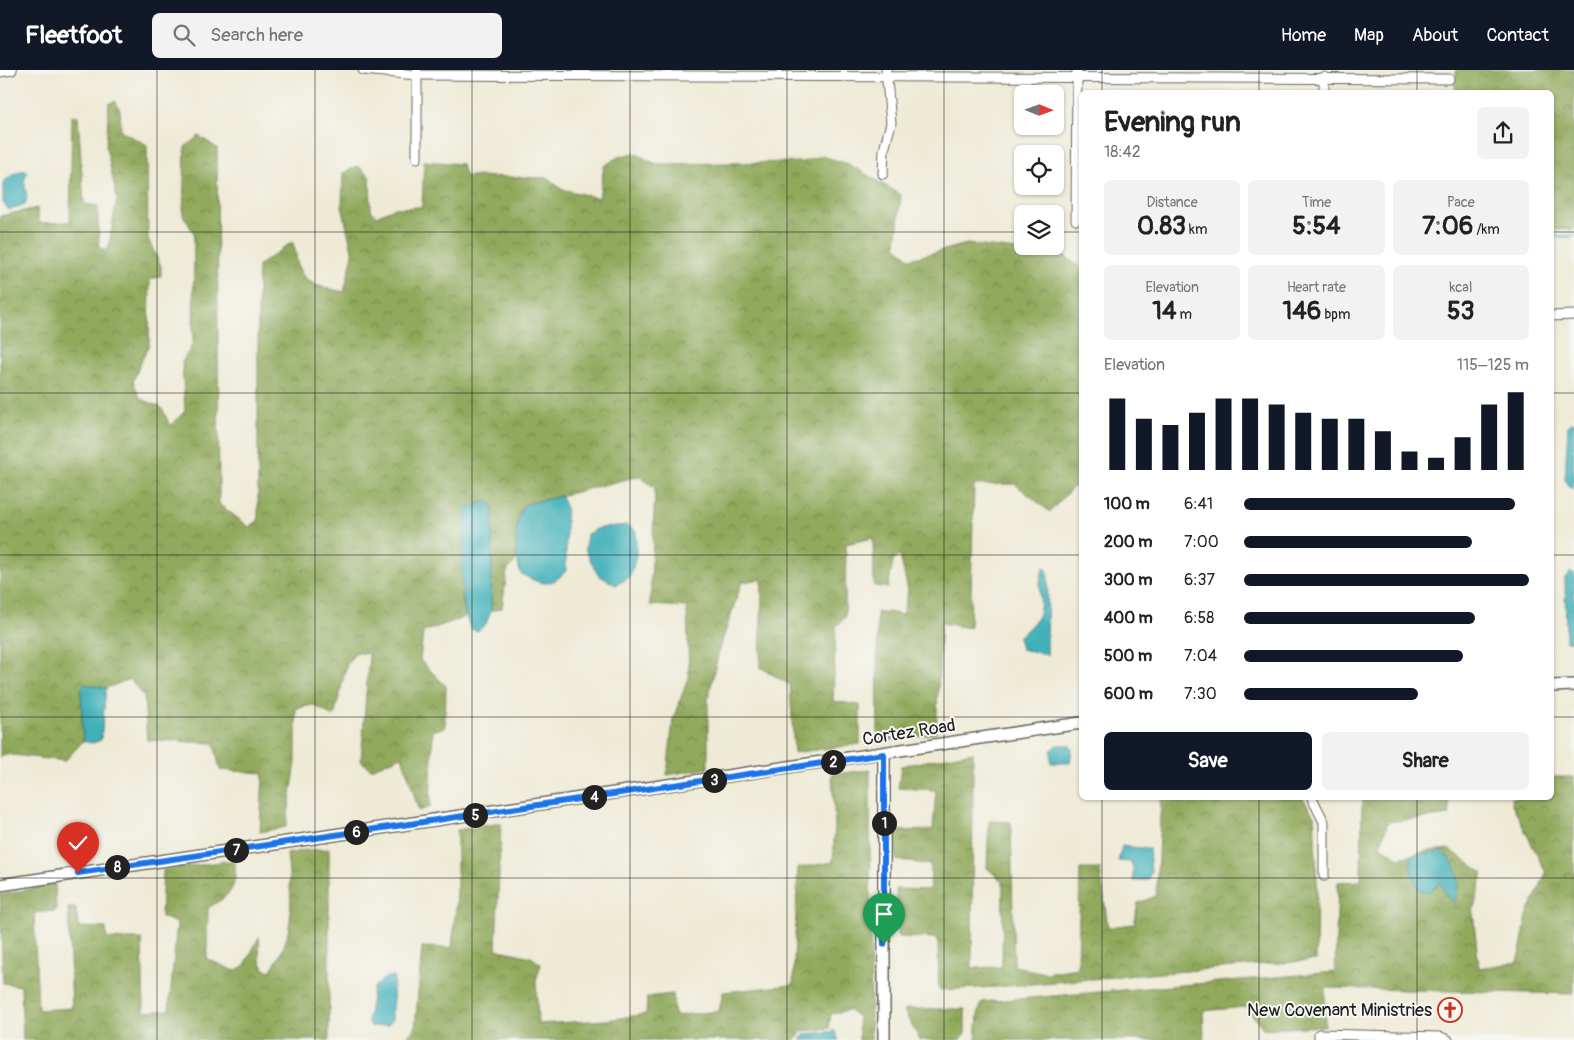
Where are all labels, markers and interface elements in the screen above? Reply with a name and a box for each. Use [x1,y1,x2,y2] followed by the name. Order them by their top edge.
[152,13,502,58] search box
[25,21,122,50] text: Fleetfoot
[170,21,198,49] icon: search
[210,23,303,47] text: Search here
[1281,24,1326,47] text: Home
[1354,24,1384,47] text: Map
[1412,24,1458,47] text: About
[1486,24,1549,47] text: Contact
[1014,85,1064,135] north arrow
[1014,85,1064,255] map controls
[1104,105,1241,140] text: Evening run
[1477,107,1529,159] button: share
[1104,142,1141,162] text: 18:42
[1014,145,1064,195] button: locate
[1147,194,1198,211] text: Distance
[1302,194,1331,211] text: Time
[1447,194,1475,211] text: Pace
[1014,205,1064,255] button: layers
[1137,211,1186,242] text: 0.83
[1292,211,1341,242] text: 5:54
[1422,211,1473,242] text: 7:06
[1186,221,1207,238] text: km
[1473,221,1500,238] text: /km
[1145,279,1199,296] text: Elevation
[1287,279,1346,296] text: Heart rate
[1449,279,1472,296] text: kcal
[1152,296,1177,327] text: 14
[1283,296,1321,327] text: 146
[1447,296,1475,327] text: 53
[1177,306,1192,323] text: m
[1321,306,1350,323] text: bpm
[1104,355,1165,375] text: Elevation
[1457,355,1529,375] text: 115–125 m
[1104,494,1150,514] text: 100 m
[1184,494,1213,514] text: 6:41
[1104,532,1152,552] text: 200 m
[1184,532,1219,552] text: 7:00
[1104,570,1152,590] text: 300 m
[1184,570,1215,590] text: 6:37
[1104,608,1153,628] text: 400 m
[1184,608,1214,628] text: 6:58
[1104,646,1152,666] text: 500 m
[1184,646,1217,666] text: 7:04
[1104,684,1153,704] text: 600 m
[1184,684,1217,704] text: 7:30
[861,714,957,751] street label: Cortez Road
[1104,732,1312,790] button: Save
[1322,732,1529,790] button: Share
[820,750,846,774] pin: 2
[830,754,837,771] text: 2
[702,768,726,792] pin: 3
[711,772,718,789] text: 3
[582,784,606,810] pin: 4
[590,789,599,806] text: 4
[462,802,488,828] pin: 5
[472,807,479,824] text: 5
[872,810,896,836] pin: 1
[882,815,887,832] text: 1
[344,820,368,844] pin: 6
[57,822,99,873] pin
[352,824,361,841] text: 6
[64,829,92,857] icon: check
[224,838,248,862] pin: 7
[233,842,240,859] text: 7
[104,854,130,880] pin: 8
[114,859,121,876] text: 8
[863,893,905,944] pin
[870,900,898,928] icon: arrive
[1437,997,1463,1023] church icon: New Covenant Ministries
[1247,999,1432,1022] place label: New Covenant Ministries

